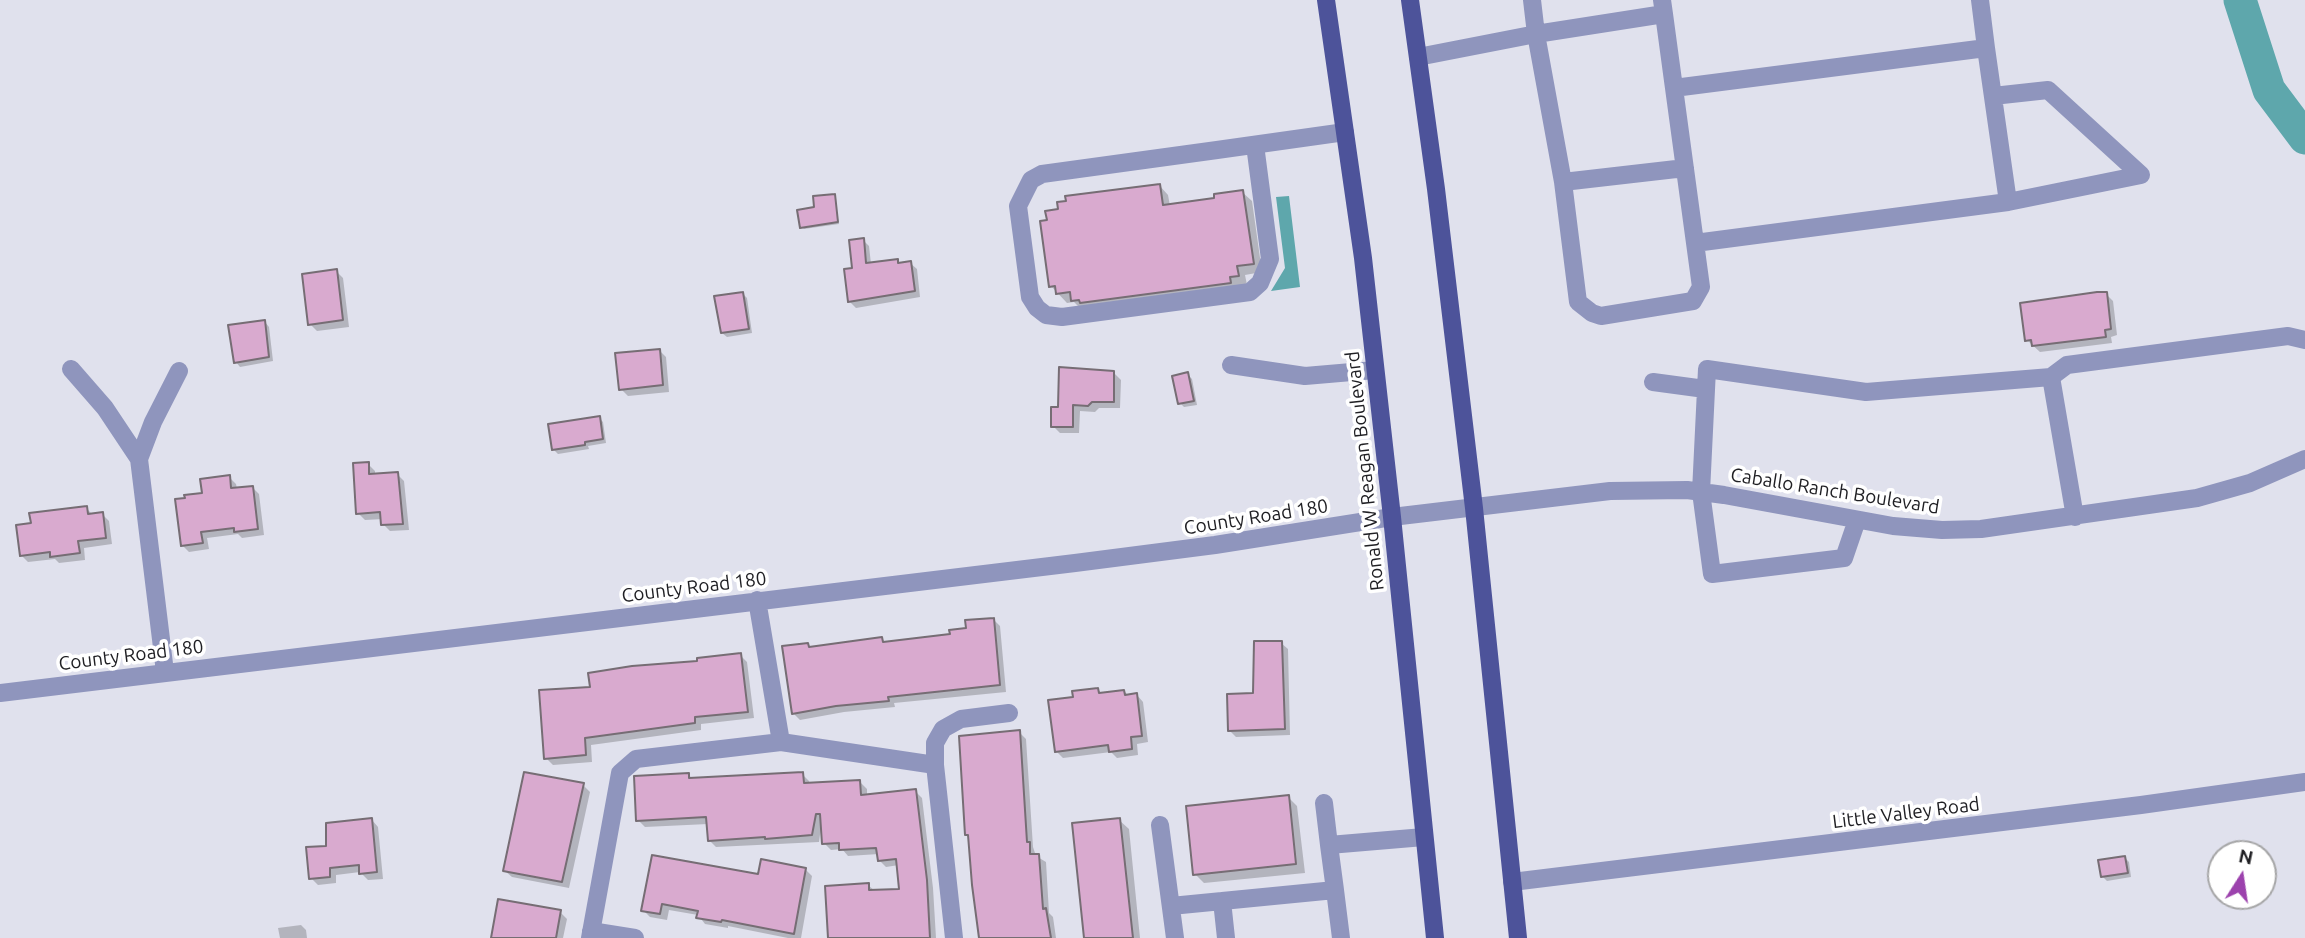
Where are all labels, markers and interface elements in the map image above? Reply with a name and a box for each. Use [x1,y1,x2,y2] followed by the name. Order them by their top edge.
[1341,350,1389,592] street label: Ronald W Reagan Boulevard
[1729,463,1941,519] street label: Caballo Ranch Boulevard
[1182,494,1330,540] street label: County Road 180
[620,567,768,607] street label: County Road 180
[57,635,205,675] street label: County Road 180
[1831,793,1981,833] street label: Little Valley Road
[2207,840,2277,910] north arrow
[2237,844,2255,869] text: N

